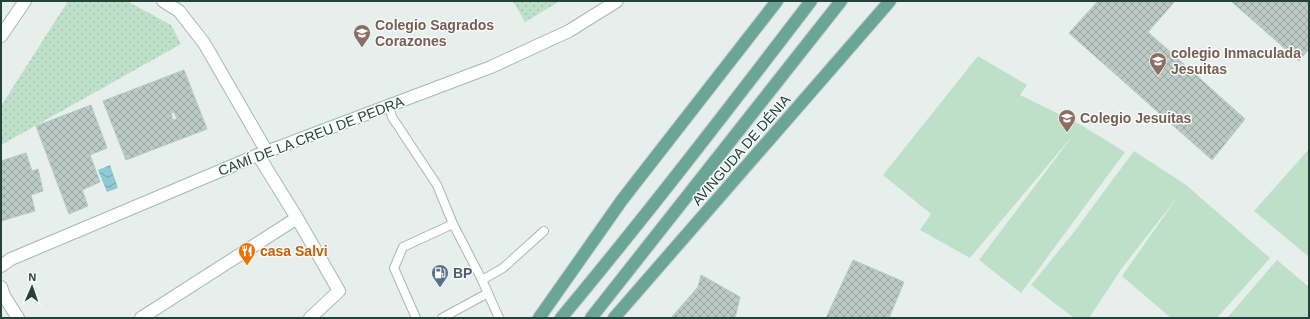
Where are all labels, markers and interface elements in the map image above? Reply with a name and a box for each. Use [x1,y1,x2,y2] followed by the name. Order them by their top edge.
[375,17,494,49] place label: Colegio Sagrados Corazones
[352,23,372,48] school or university icon: Colegio Sagrados Corazones
[1171,45,1301,77] place label: colegio Inmaculada Jesuitas
[1148,51,1168,76] school or university icon: colegio Inmaculada Jesuitas
[689,91,794,209] street label: AVINGUDA DE DÉNIA
[216,93,407,179] street label: CAMÍ DE LA CREU DE PEDRA
[1057,108,1077,133] school or university icon: Colegio Jesuitas
[1080,110,1191,126] place label: Colegio Jesuitas
[237,241,257,266] restaurant icon: casa Salvi
[260,243,328,259] place label: casa Salvi
[430,263,450,288] fuel station icon: BP
[453,265,472,281] place label: BP
[12,267,52,307] north arrow
[28,271,37,283] text: N

